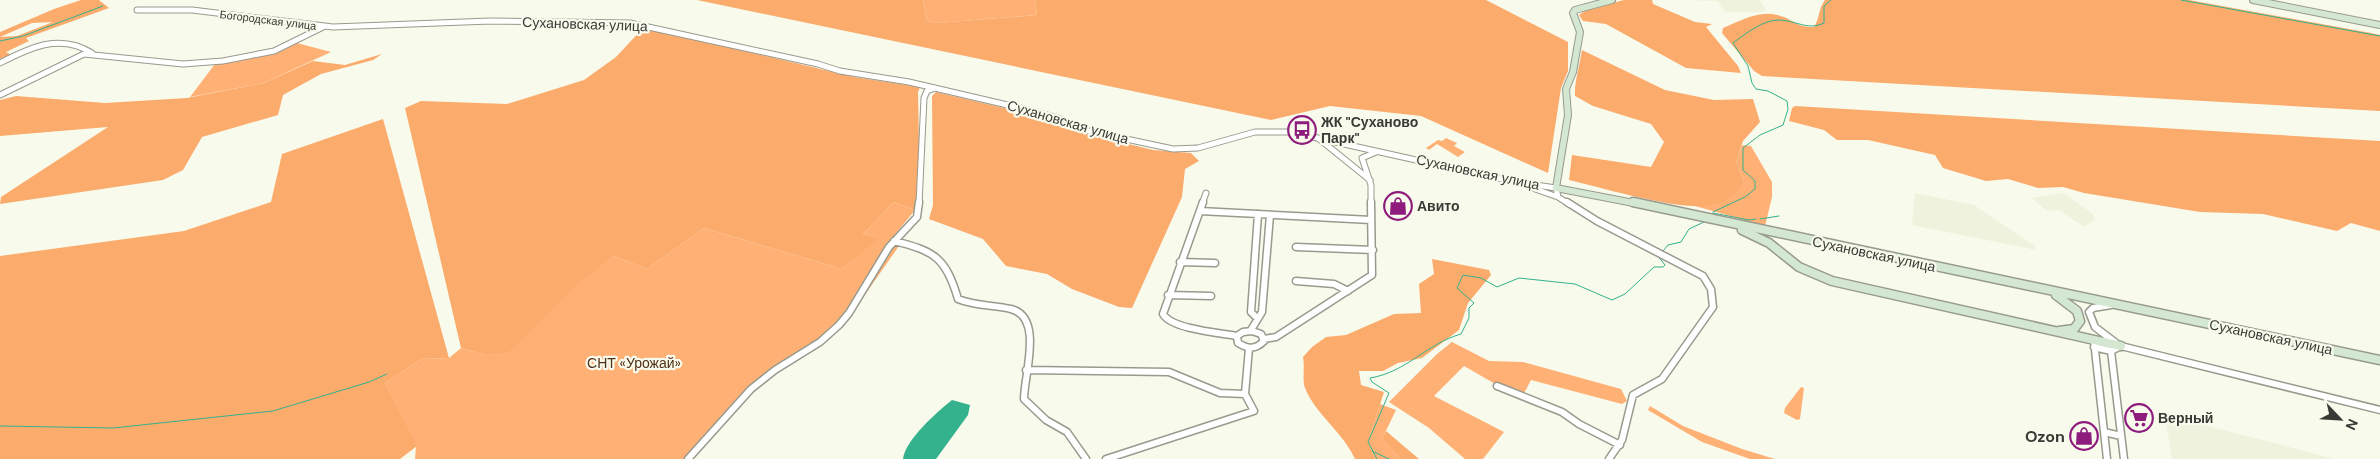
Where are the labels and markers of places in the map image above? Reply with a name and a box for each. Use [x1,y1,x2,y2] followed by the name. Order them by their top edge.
[1320,113,1418,147] place label: ЖК "Суханово Парк"
[1287,115,1317,145] bus stop icon: ЖК "Суханово Парк"
[1383,191,1413,221] shop icon: Авито
[1417,197,1460,215] place label: Авито
[2124,403,2154,433] supermarket icon: Верный
[2158,409,2213,427] place label: Верный
[2069,421,2099,451] shop icon: Ozon
[2025,426,2065,447] place label: Ozon

